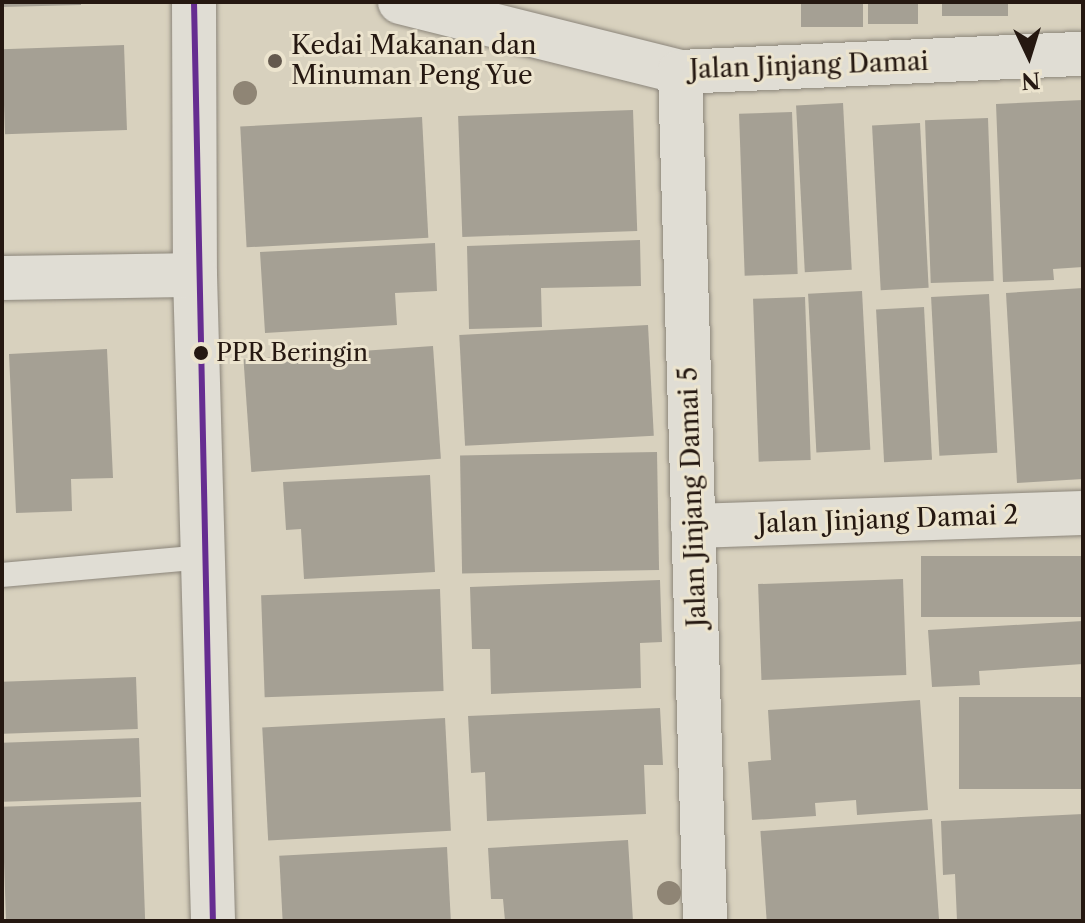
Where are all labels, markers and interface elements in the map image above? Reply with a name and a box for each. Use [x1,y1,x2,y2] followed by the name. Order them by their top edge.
[989,16,1069,96] north arrow
[291,30,537,92] place label: Kedai Makanan dan Minuman Peng Yue
[689,46,929,86] street label: Jalan Jinjang Damai
[266,52,284,70] marker: Kedai Makanan dan Minuman Peng Yue
[1020,66,1041,95] text: N
[216,339,369,367] place label: PPR Beringin
[193,345,209,361] marker: PPR Beringin
[673,366,713,628] street label: Jalan Jinjang Damai 5
[757,500,1019,540] street label: Jalan Jinjang Damai 2

